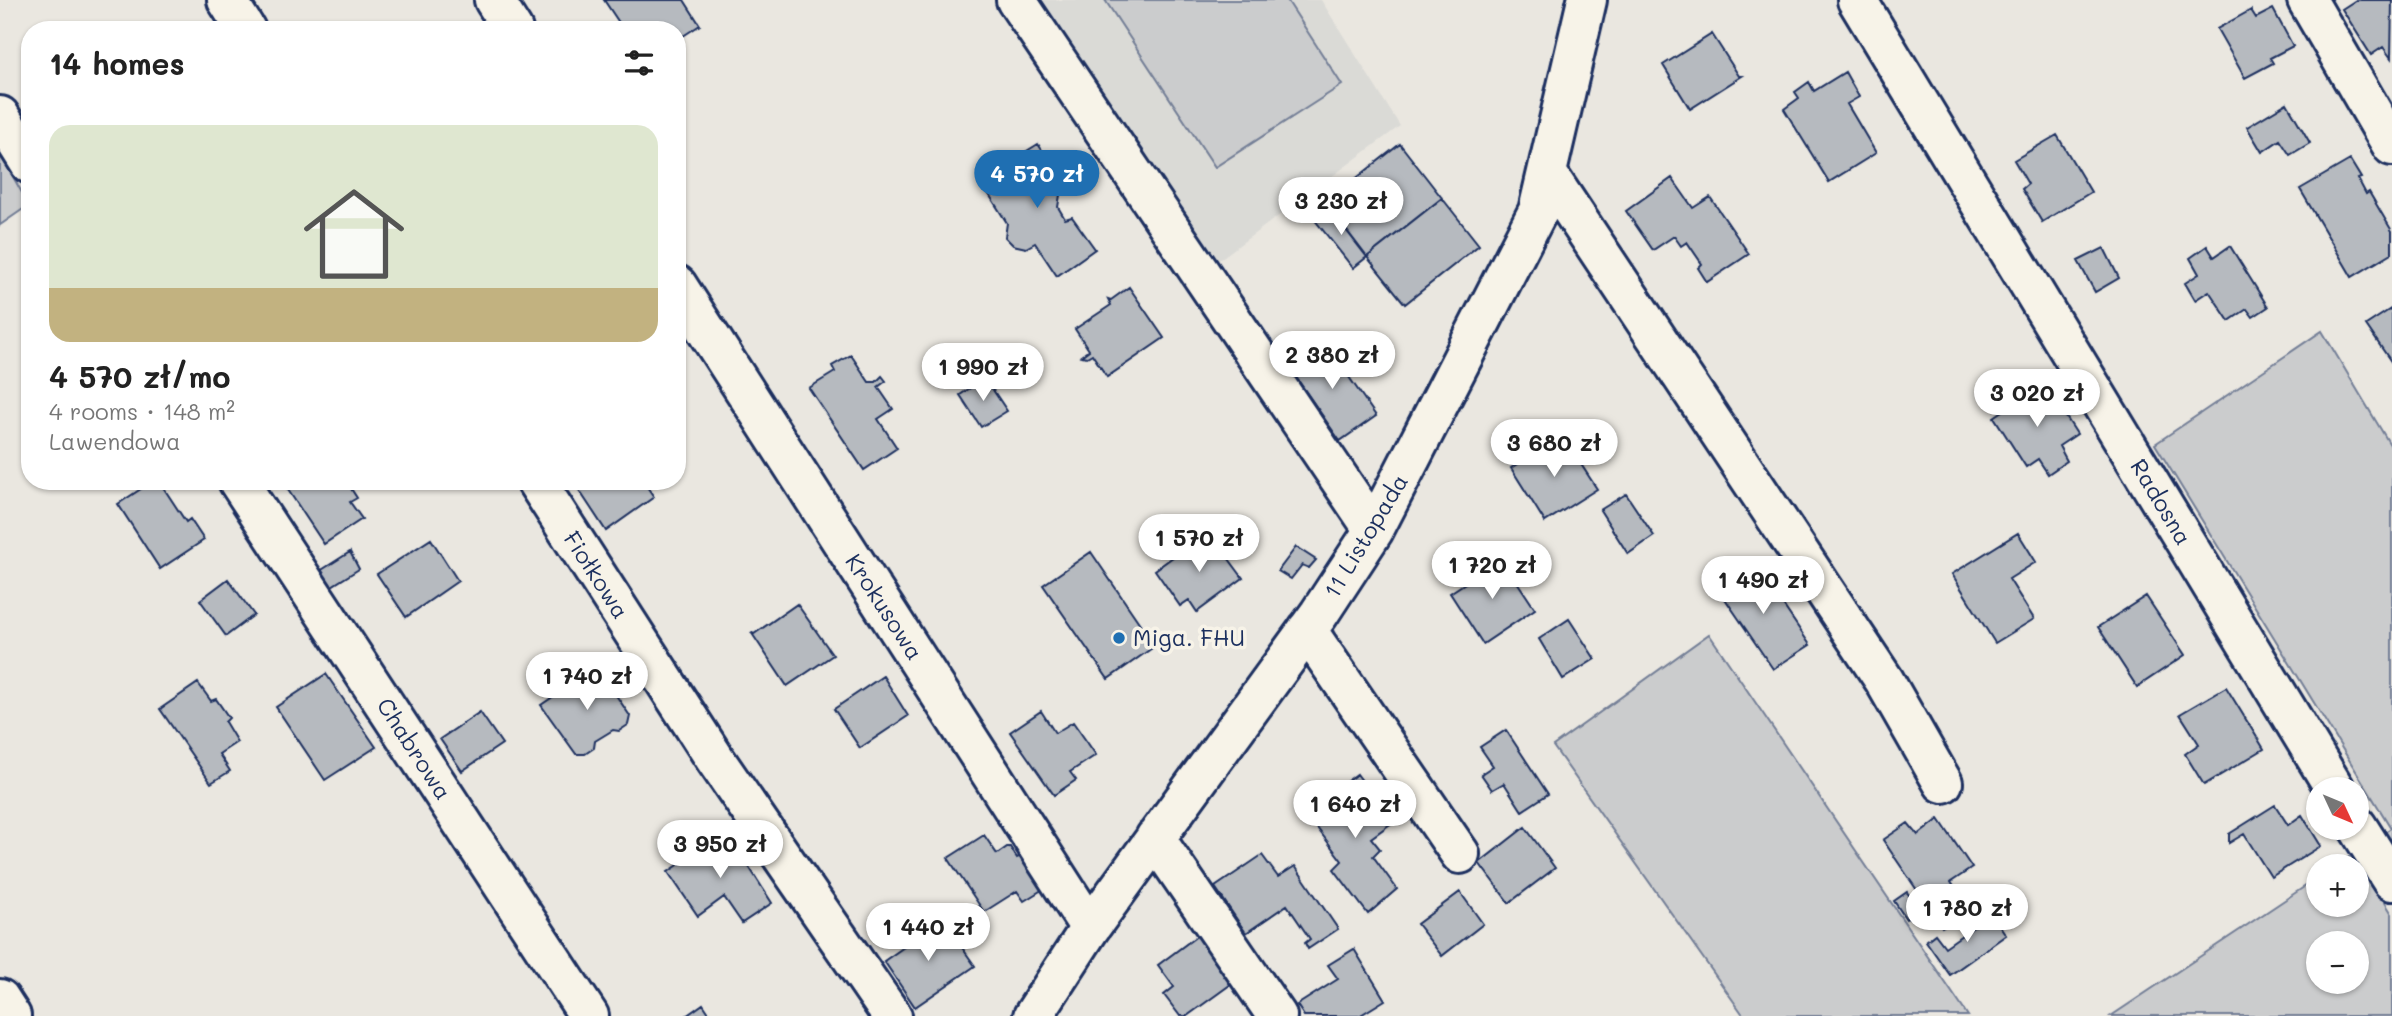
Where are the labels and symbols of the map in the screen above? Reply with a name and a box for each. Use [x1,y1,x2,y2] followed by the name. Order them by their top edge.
[965,150,1109,210] pin: 4 570 zł
[1269,177,1413,237] pin: 3 230 zł
[1260,332,1404,391] pin: 2 380 zł
[911,344,1055,403] pin: 1 990 zł
[1965,370,2109,429] pin: 3 020 zł
[1482,420,1626,479] pin: 3 680 zł
[2124,453,2199,550] street label: Radosna
[1316,468,1414,603] street label: 11 Listopada
[1127,514,1271,574] pin: 1 570 zł
[557,525,636,624] street label: Fiołkowa
[1420,542,1564,601] pin: 1 720 zł
[839,548,930,665] street label: Krokusowa
[1691,556,1835,616] pin: 1 490 zł
[1133,622,1245,652] place label: Miga. FHU
[1111,630,1127,646] marker: Miga. FHU
[515,652,659,712] pin: 1 740 zł
[371,692,459,805] street label: Chabrowa
[2306,777,2370,840] north arrow
[1283,780,1427,840] pin: 1 640 zł
[648,820,792,880] pin: 3 950 zł
[1895,884,2039,944] pin: 1 780 zł
[856,904,1000,963] pin: 1 440 zł

